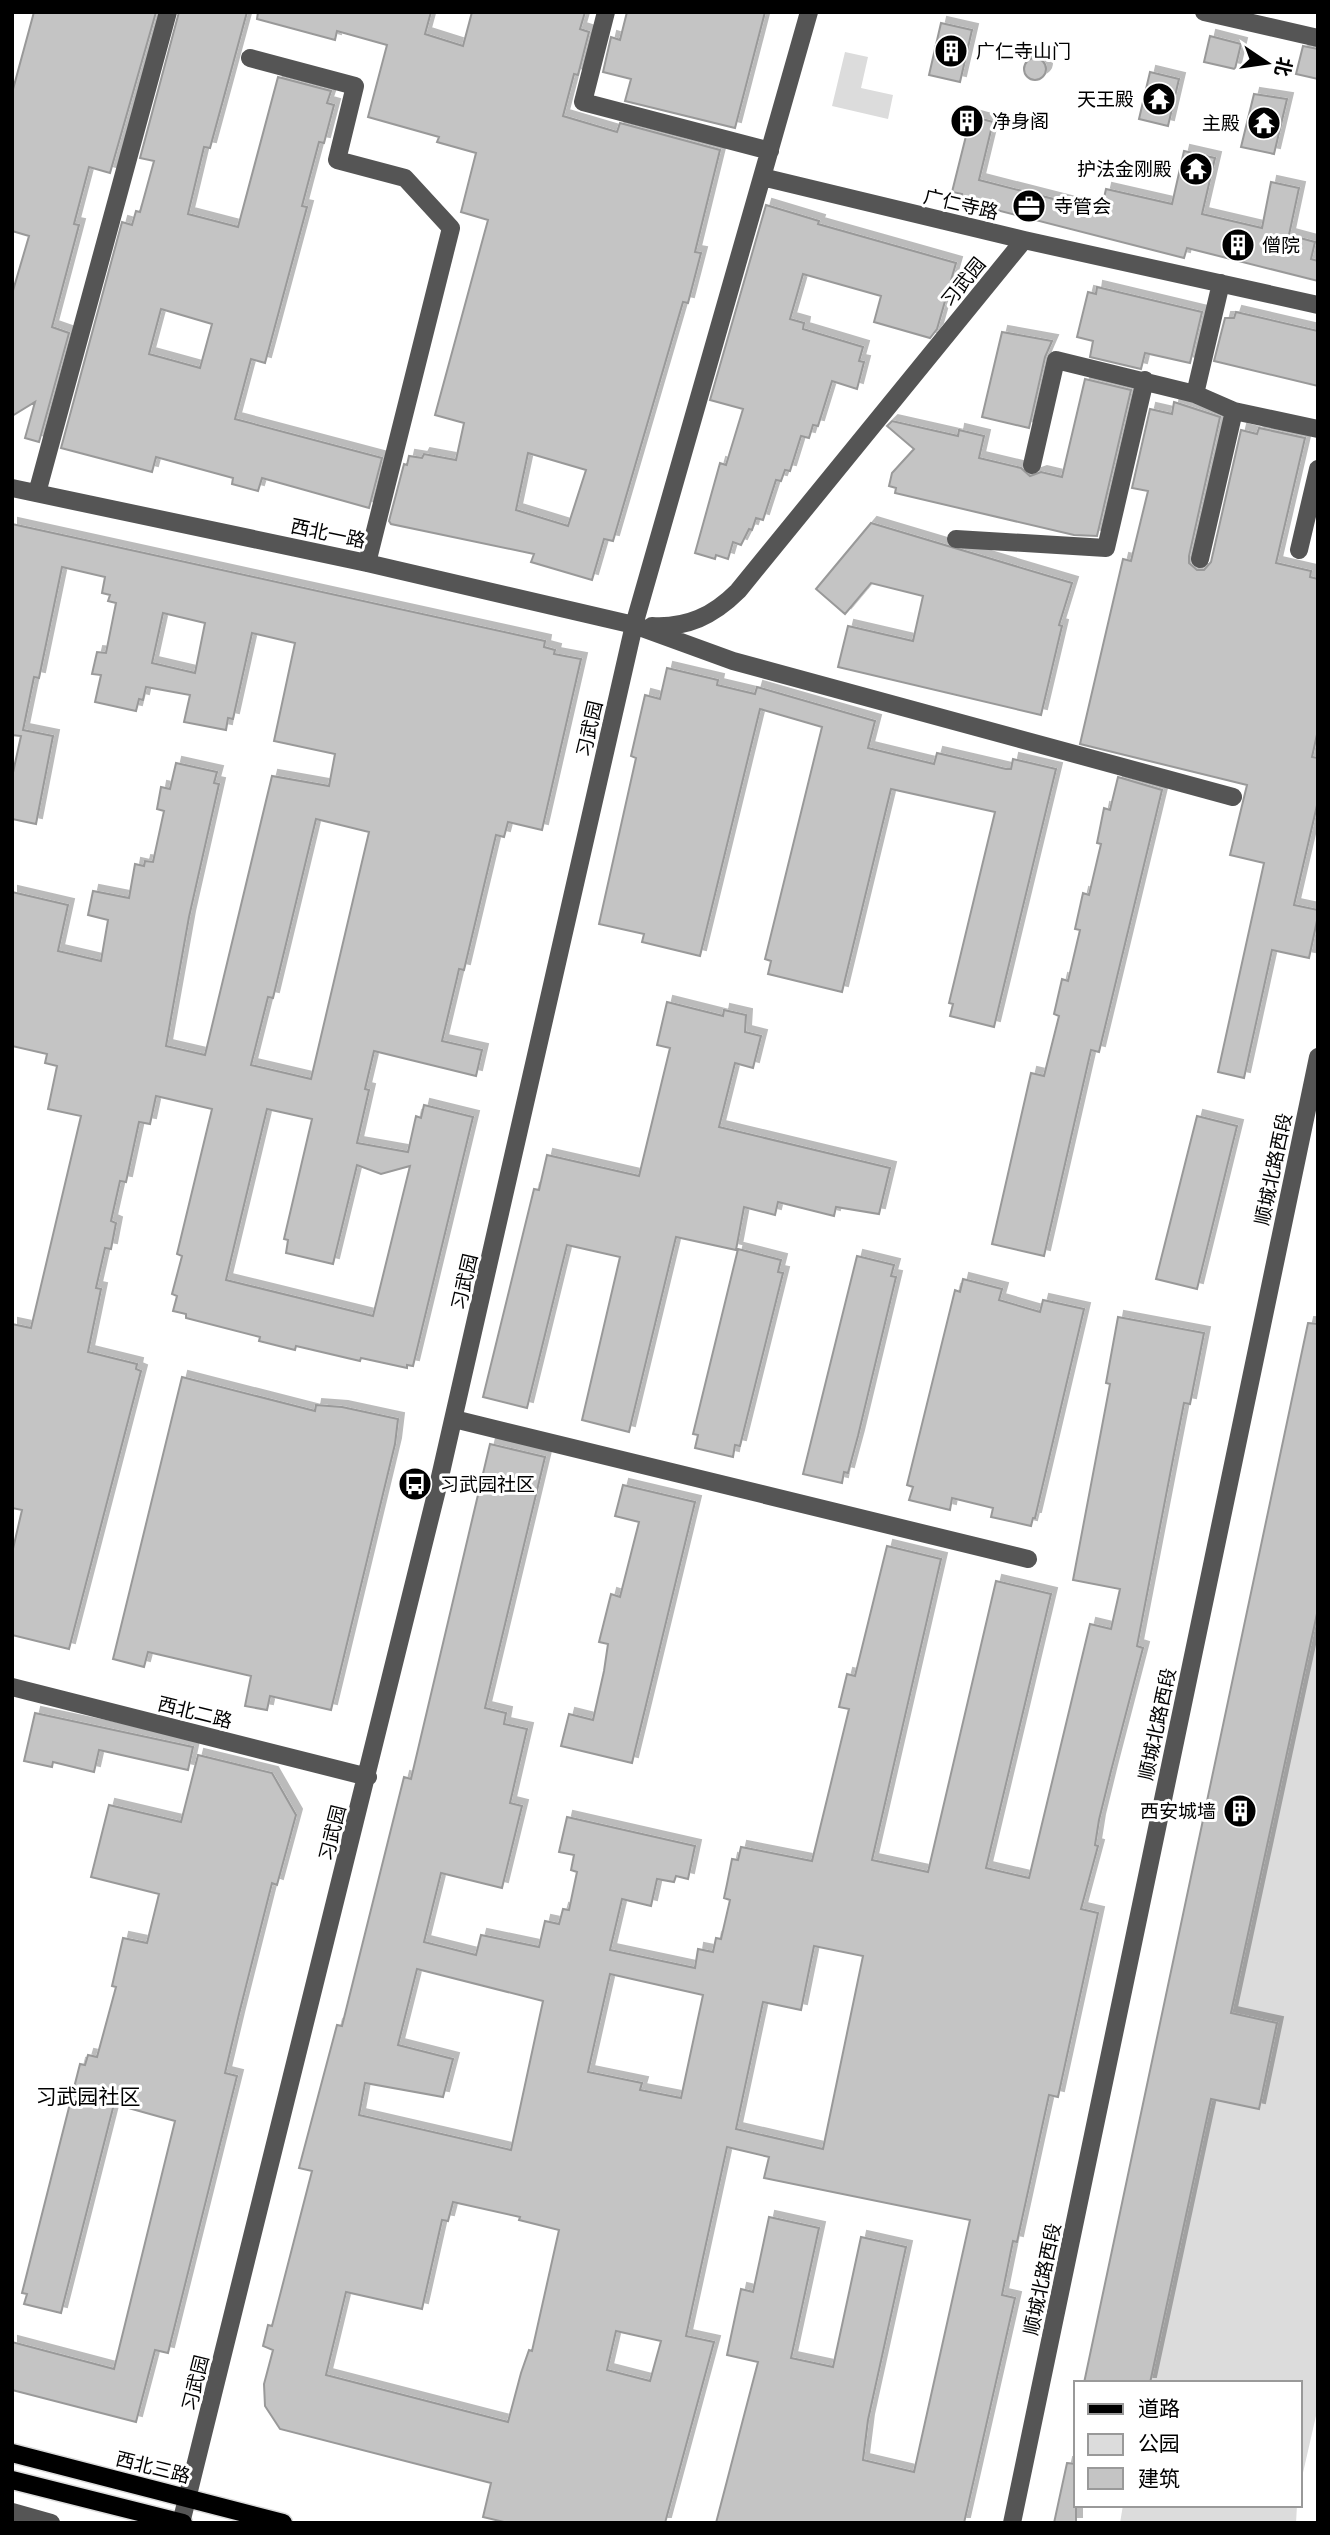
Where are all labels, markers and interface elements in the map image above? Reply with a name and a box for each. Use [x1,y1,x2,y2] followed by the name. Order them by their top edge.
[1232,28,1302,98] north arrow
[932,32,970,70] building icon: 广仁寺山门
[976,38,1071,64] place label: 广仁寺山门
[1269,55,1298,79] text: 北
[1140,80,1178,118] temple icon: 天王殿
[1077,86,1134,112] place label: 天王殿
[948,102,986,140] building icon: 净身阁
[1245,104,1283,142] temple icon: 主殿
[992,108,1049,134] place label: 净身阁
[1202,110,1240,136] place label: 主殿
[1177,150,1215,188] temple icon: 护法金刚殿
[1077,156,1172,182] place label: 护法金刚殿
[921,183,1001,225] street label: 广仁寺路
[1010,187,1048,225] office icon: 寺管会
[1054,193,1111,219] place label: 寺管会
[1219,226,1257,264] building icon: 僧院
[1262,232,1300,258] place label: 僧院
[935,252,991,312] street label: 习武园
[288,512,368,554] street label: 西北一路
[570,698,608,760] street label: 习武园
[1248,1111,1298,1227] street label: 顺城北路西段
[445,1251,483,1313] street label: 习武园
[396,1465,434,1503] bus stop icon: 习武园社区
[440,1471,535,1497] place label: 习武园社区
[1132,1666,1182,1782] street label: 顺城北路西段
[155,1690,235,1734] street label: 西北二路
[1221,1792,1259,1830] building icon: 西安城墙
[1140,1798,1216,1824] place label: 西安城墙
[312,1802,352,1864] street label: 习武园
[36,2082,141,2110] district label: 习武园社区
[1017,2221,1067,2337] street label: 顺城北路西段
[175,2352,215,2414] street label: 习武园
[1074,2381,1302,2507] legend
[1138,2394,1180,2422] text: 道路
[1138,2429,1180,2457] text: 公园
[113,2445,193,2489] street label: 西北三路
[1138,2464,1180,2492] text: 建筑

